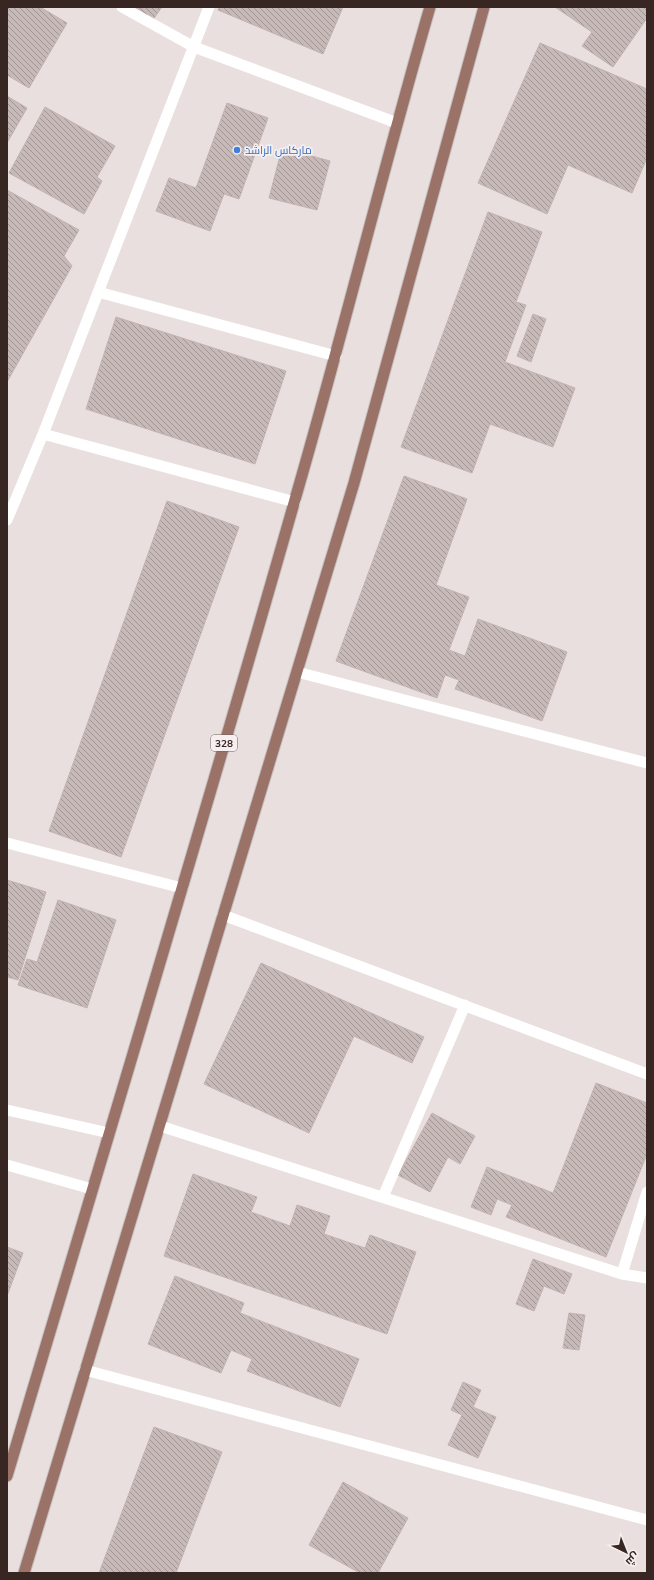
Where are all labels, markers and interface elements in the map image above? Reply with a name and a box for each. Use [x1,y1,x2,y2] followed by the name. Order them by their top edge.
[245,143,312,158] place label: ماركاس الراشد
[232,145,242,155] marker: ماركاس الراشد
[211,735,237,751] road number: 328
[606,1532,646,1572] north arrow
[622,1549,643,1569] text: ش

